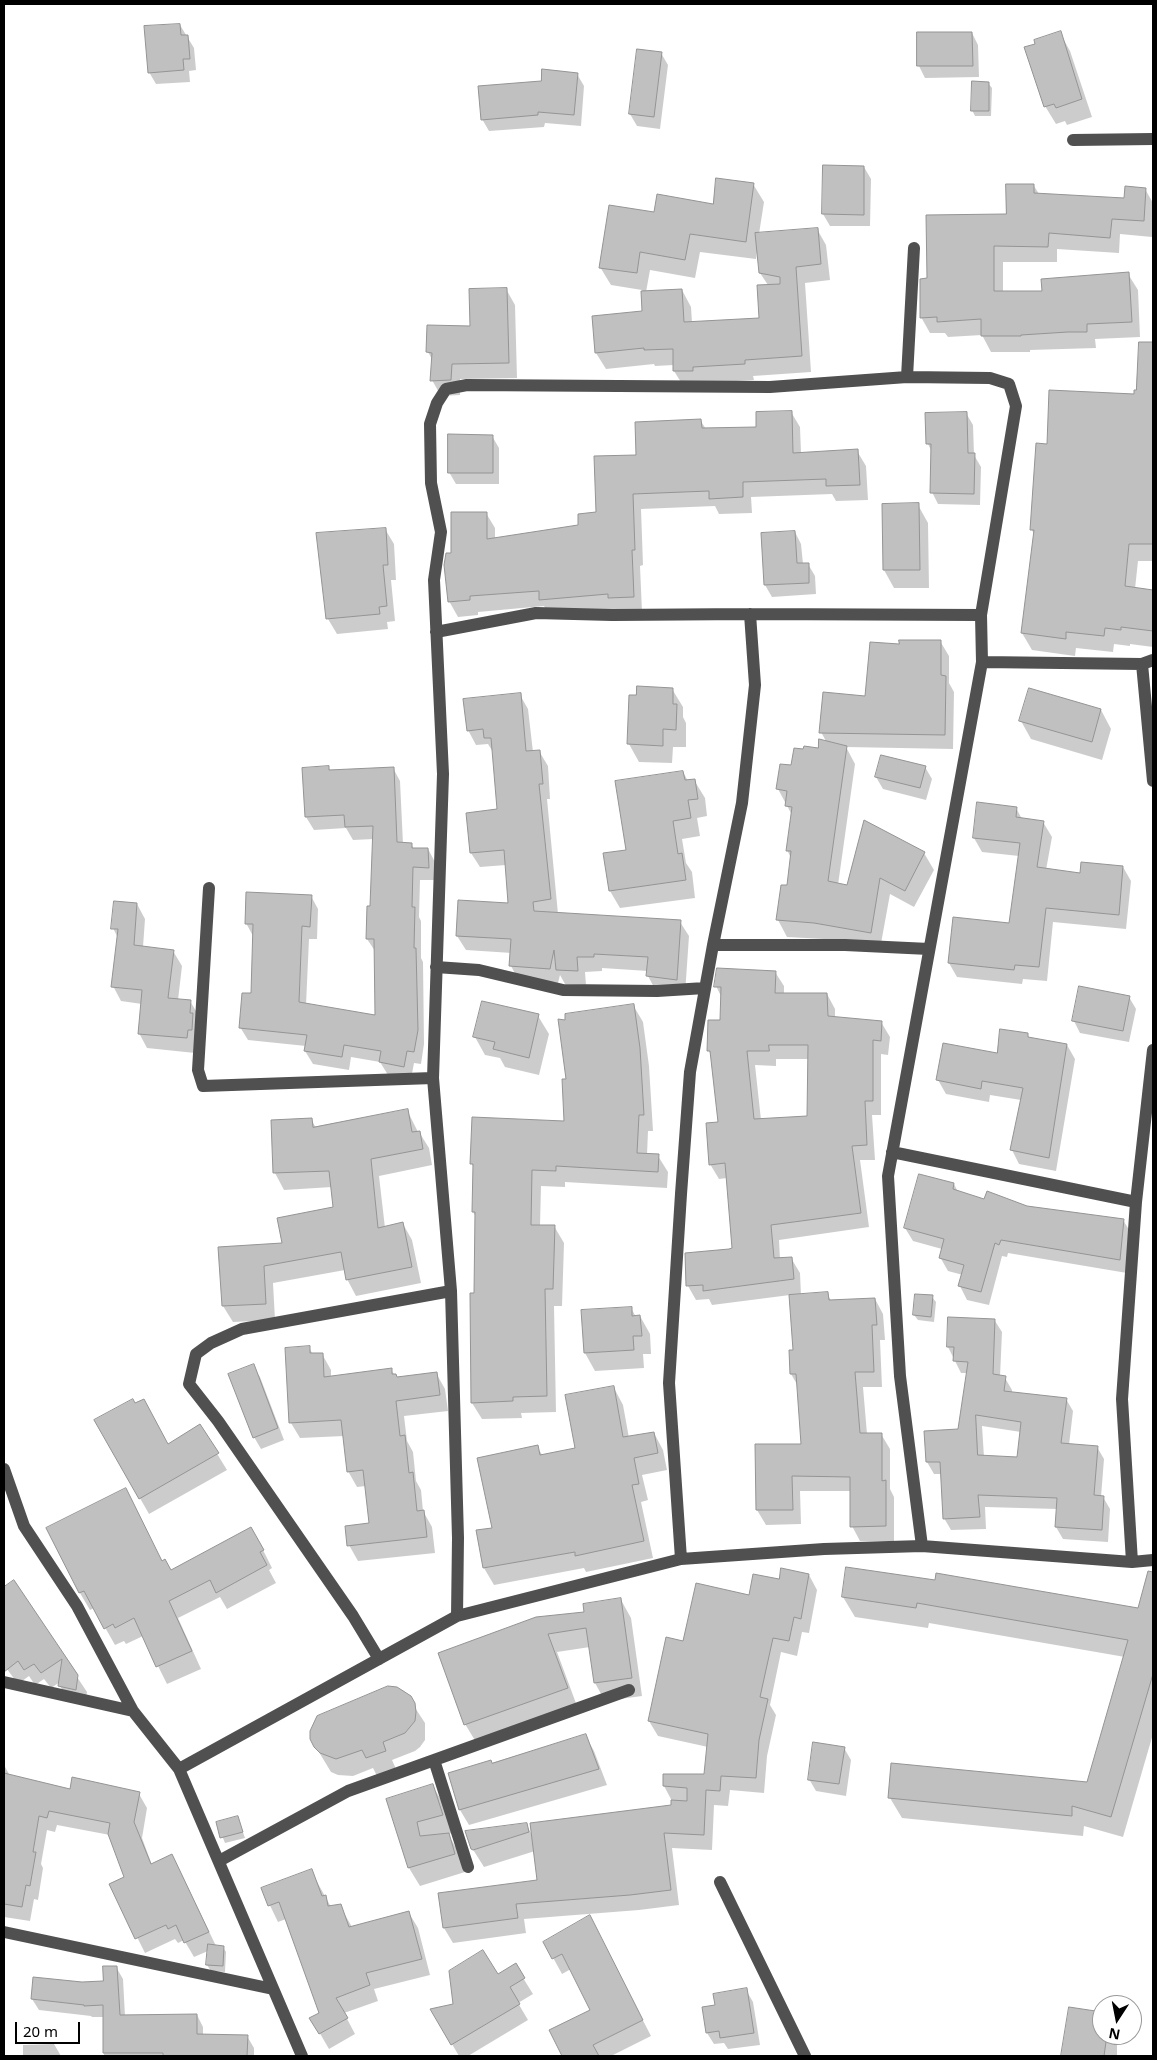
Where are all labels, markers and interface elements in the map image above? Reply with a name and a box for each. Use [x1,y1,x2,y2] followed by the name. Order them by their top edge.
[1092,1995,1142,2045] north arrow
[18,2012,82,2044] scale bar
[23,2021,58,2041] text: 20 m
[1107,2024,1122,2045] text: N

